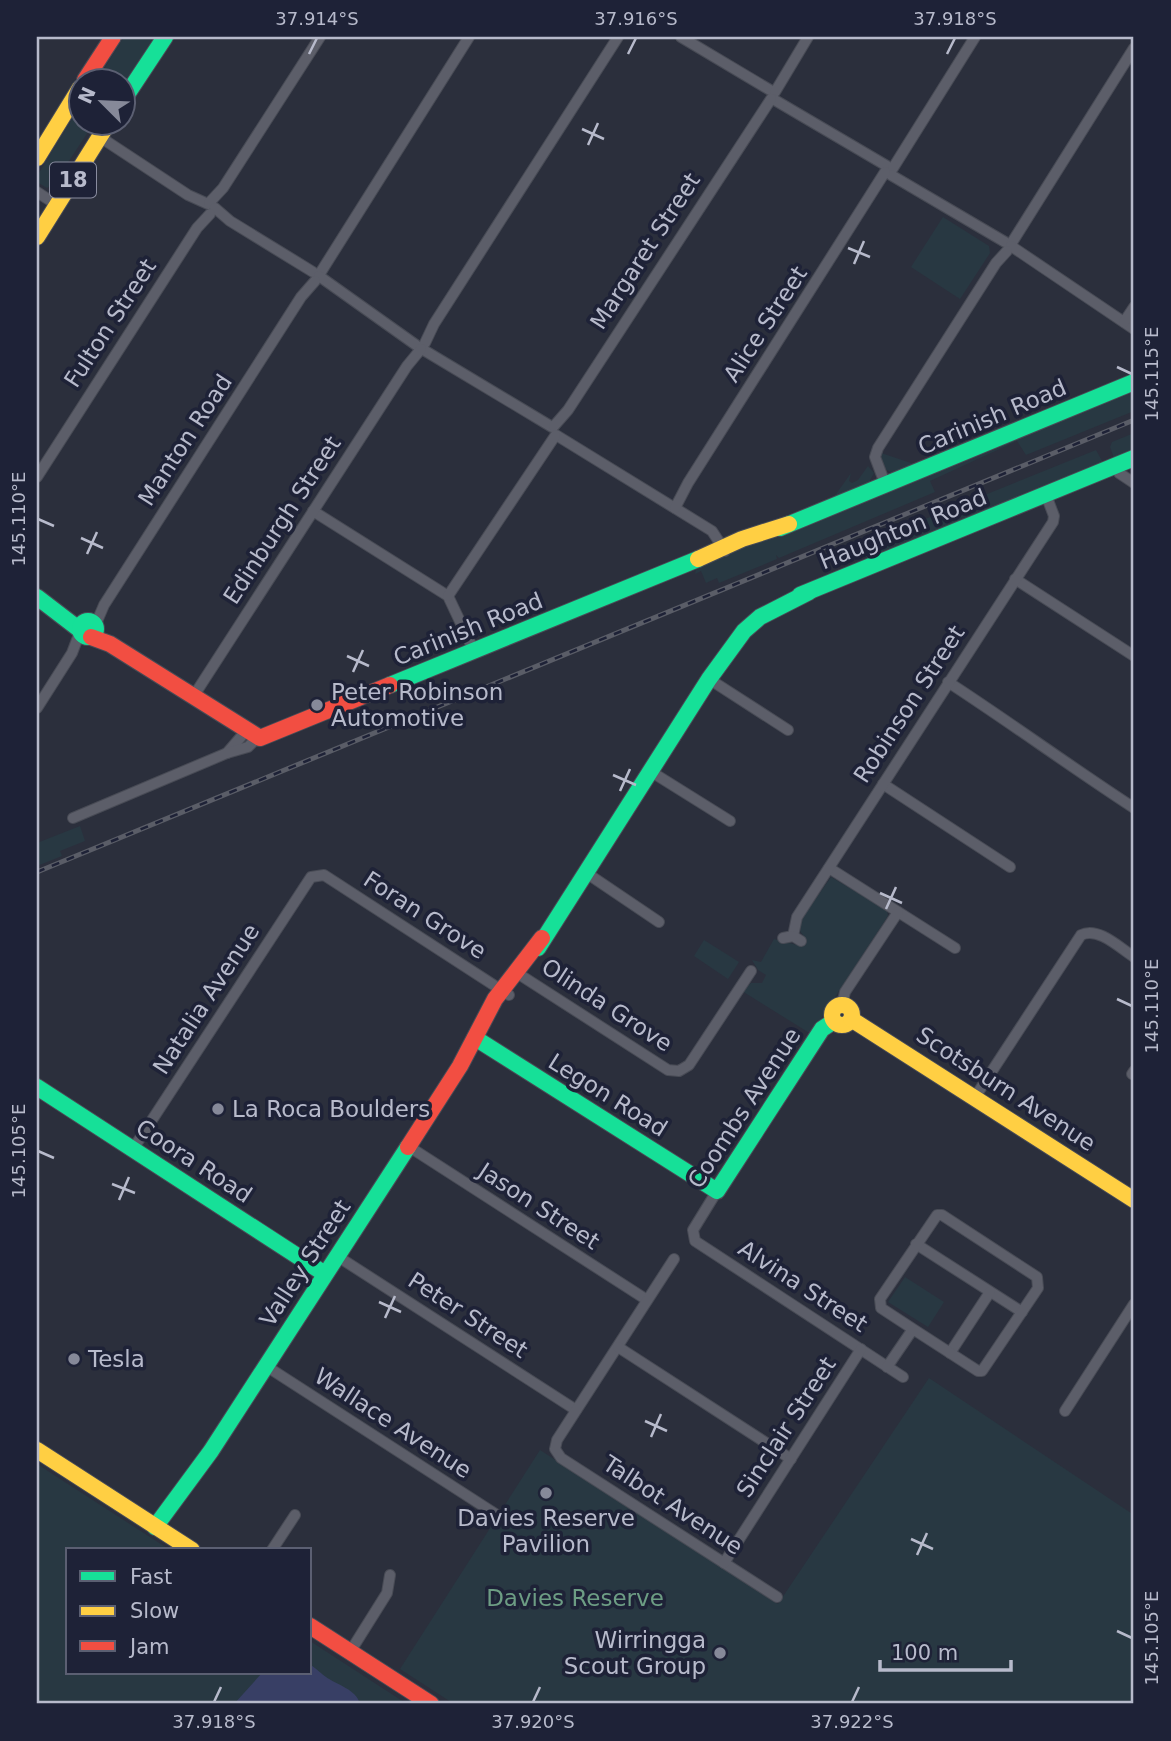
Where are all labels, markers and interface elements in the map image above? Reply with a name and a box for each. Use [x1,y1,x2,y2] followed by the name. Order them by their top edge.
[275,8,359,29] text: 37.914°S
[594,8,678,29] text: 37.916°S
[913,8,997,29] text: 37.918°S
[66,66,136,136] north arrow
[73,83,100,107] text: N
[50,162,96,198] road number: 18
[585,168,705,334] street label: Margaret Street
[59,254,161,392] street label: Fulton Street
[718,261,812,387] street label: Alice Street
[1141,327,1162,421] text: 145.115°E
[133,370,237,510] street label: Manton Road
[914,374,1070,460] street label: Carinish Road
[218,431,346,609] street label: Edinburgh Street
[8,472,29,566] text: 145.110°E
[816,484,990,574] street label: Haughton Road
[390,587,546,671] street label: Carinish Road
[848,620,970,788] street label: Robinson Street
[331,679,503,731] place label: Peter Robinson Automotive
[309,697,325,713] marker: Peter Robinson Automotive
[359,866,491,964] street label: Foran Grove
[148,919,264,1079] street label: Natalia Avenue
[537,953,677,1057] street label: Olinda Grove
[1141,959,1162,1053] text: 145.110°E
[912,1021,1100,1157] street label: Scotsburn Avenue
[682,1023,806,1193] street label: Coombs Avenue
[544,1048,672,1142] street label: Legon Road
[232,1096,430,1122] place label: La Roca Boulders
[210,1101,226,1117] marker: La Roca Boulders
[8,1104,29,1198] text: 145.105°E
[131,1114,257,1208] street label: Coora Road
[472,1156,604,1255] street label: Jason Street
[254,1195,356,1331] street label: Valley Street
[734,1235,872,1337] street label: Alvina Street
[403,1267,533,1363] street label: Peter Street
[87,1346,145,1372] place label: Tesla
[66,1351,82,1367] marker: Tesla
[731,1352,841,1502] street label: Sinclair Street
[310,1363,476,1483] street label: Wallace Avenue
[597,1450,748,1560] street label: Talbot Avenue
[538,1485,554,1501] marker: Davies Reserve Pavilion
[457,1505,635,1557] place label: Davies Reserve Pavilion
[66,1548,312,1674] legend
[130,1565,172,1589] text: Fast
[486,1585,664,1611] park label: Davies Reserve
[1141,1591,1162,1685] text: 145.105°E
[130,1599,179,1623] text: Slow
[564,1627,706,1679] place label: Wirringga Scout Group
[880,1629,1012,1673] scale bar
[128,1635,170,1659] text: Jam
[891,1641,958,1665] text: 100 m
[712,1645,728,1661] marker: Wirringga Scout Group
[172,1711,256,1732] text: 37.918°S
[491,1711,575,1732] text: 37.920°S
[810,1711,894,1732] text: 37.922°S

